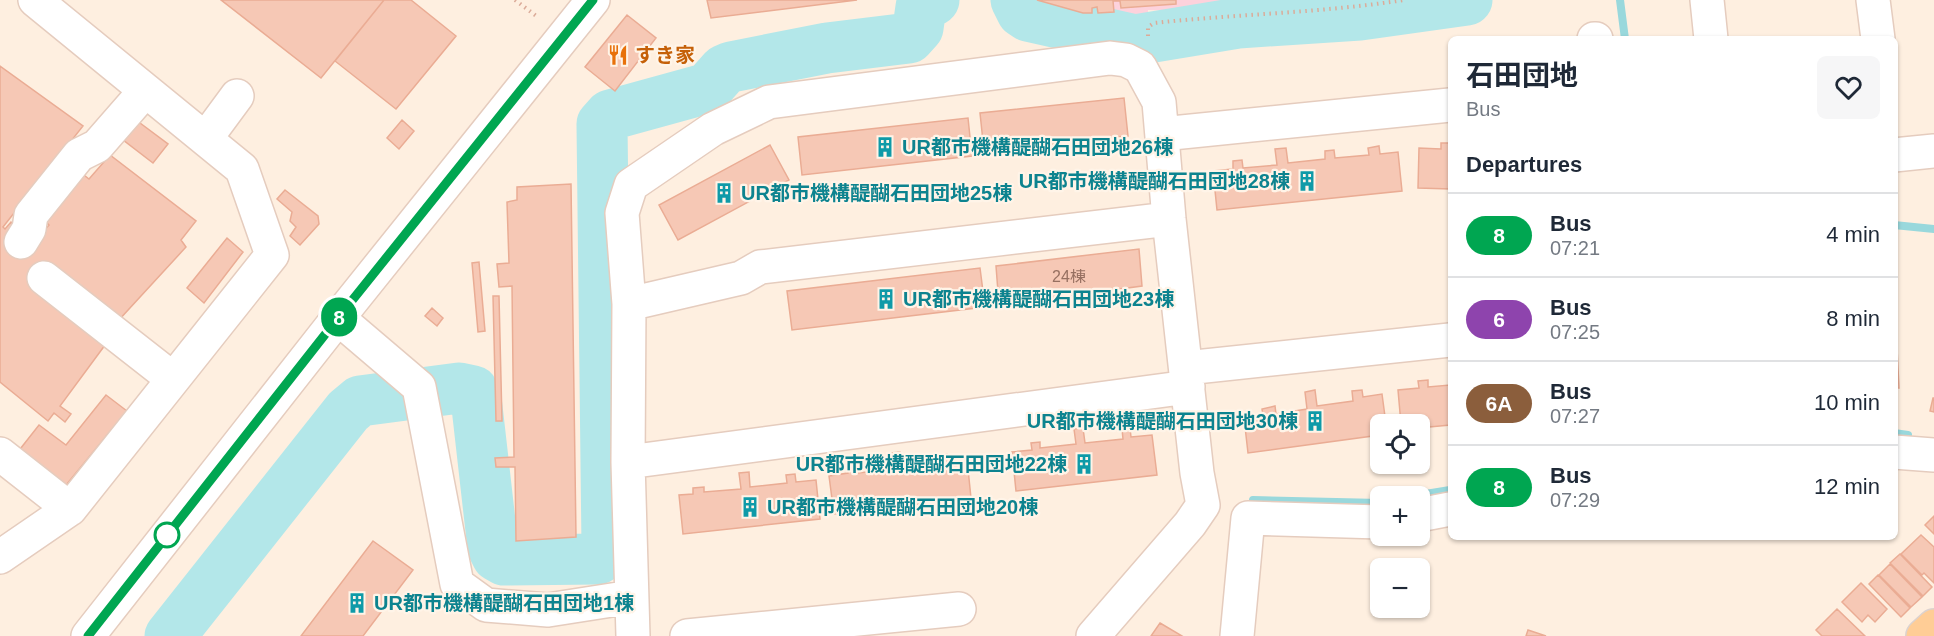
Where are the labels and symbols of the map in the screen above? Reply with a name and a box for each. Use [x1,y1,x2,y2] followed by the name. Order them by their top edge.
[606,43,630,67] restaurant icon: すき家
[635,44,695,66] place label: すき家
[873,135,897,159] building icon: UR都市機構醍醐石田団地26棟
[902,136,1173,158] place label: UR都市機構醍醐石田団地26棟
[1295,169,1319,193] building icon: UR都市機構醍醐石田団地28棟
[1019,170,1290,192] place label: UR都市機構醍醐石田団地28棟
[712,181,736,205] building icon: UR都市機構醍醐石田団地25棟
[741,182,1012,204] place label: UR都市機構醍醐石田団地25棟
[1052,268,1086,285] house number: 24棟
[874,287,898,311] building icon: UR都市機構醍醐石田団地23棟
[903,288,1174,310] place label: UR都市機構醍醐石田団地23棟
[320,298,358,336] line badge: 8
[1303,409,1327,433] building icon: UR都市機構醍醐石田団地30棟
[1027,410,1298,432] place label: UR都市機構醍醐石田団地30棟
[1072,452,1096,476] building icon: UR都市機構醍醐石田団地22棟
[796,453,1067,475] place label: UR都市機構醍醐石田団地22棟
[738,495,762,519] building icon: UR都市機構醍醐石田団地20棟
[767,496,1038,518] place label: UR都市機構醍醐石田団地20棟
[154,522,180,548] unlabelled marker
[345,591,369,615] building icon: UR都市機構醍醐石田団地1棟
[374,592,634,614] place label: UR都市機構醍醐石田団地1棟

